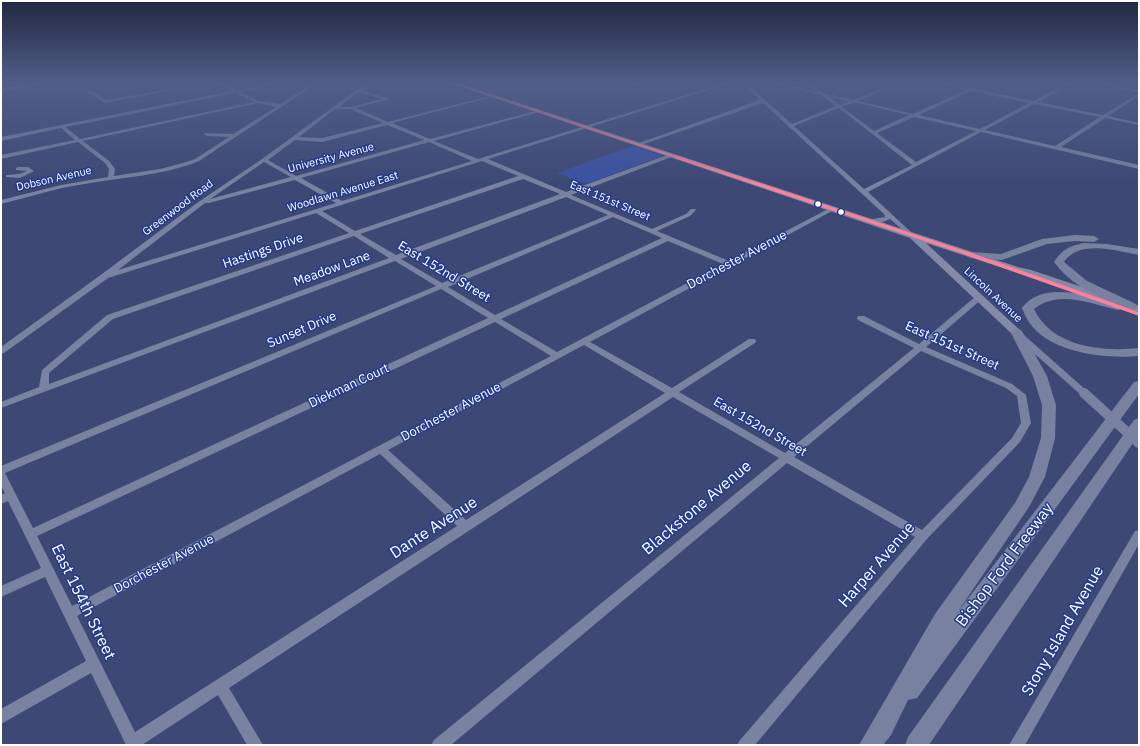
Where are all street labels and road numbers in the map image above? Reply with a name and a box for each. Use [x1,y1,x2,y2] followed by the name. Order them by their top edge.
[286,140,376,176] street label: University Avenue
[15,164,93,194] street label: Dobson Avenue
[286,169,400,215] street label: Woodlawn Avenue East
[140,177,216,239] street label: Greenwood Road
[568,178,652,224] street label: East 151st Street
[684,227,790,293] street label: Dorchester Avenue
[221,230,305,272] street label: Hastings Drive
[395,238,493,306] street label: East 152nd Street
[292,248,372,290] street label: Meadow Lane
[961,265,1025,325] street label: Lincoln Avenue
[265,308,339,352] street label: Sunset Drive
[903,318,1001,374] street label: East 151st Street
[306,361,392,411] street label: Diekman Court
[398,379,504,445] street label: Dorchester Avenue
[710,394,810,460] street label: East 152nd Street
[638,457,756,559] street label: Blackstone Avenue
[387,493,481,563] street label: Dante Avenue
[952,499,1058,631] street label: Bishop Ford Freeway
[835,518,919,612] street label: Harper Avenue
[111,531,217,597] street label: Dorchester Avenue
[47,541,119,663] street label: East 154th Street
[1018,562,1108,700] street label: Stony Island Avenue

